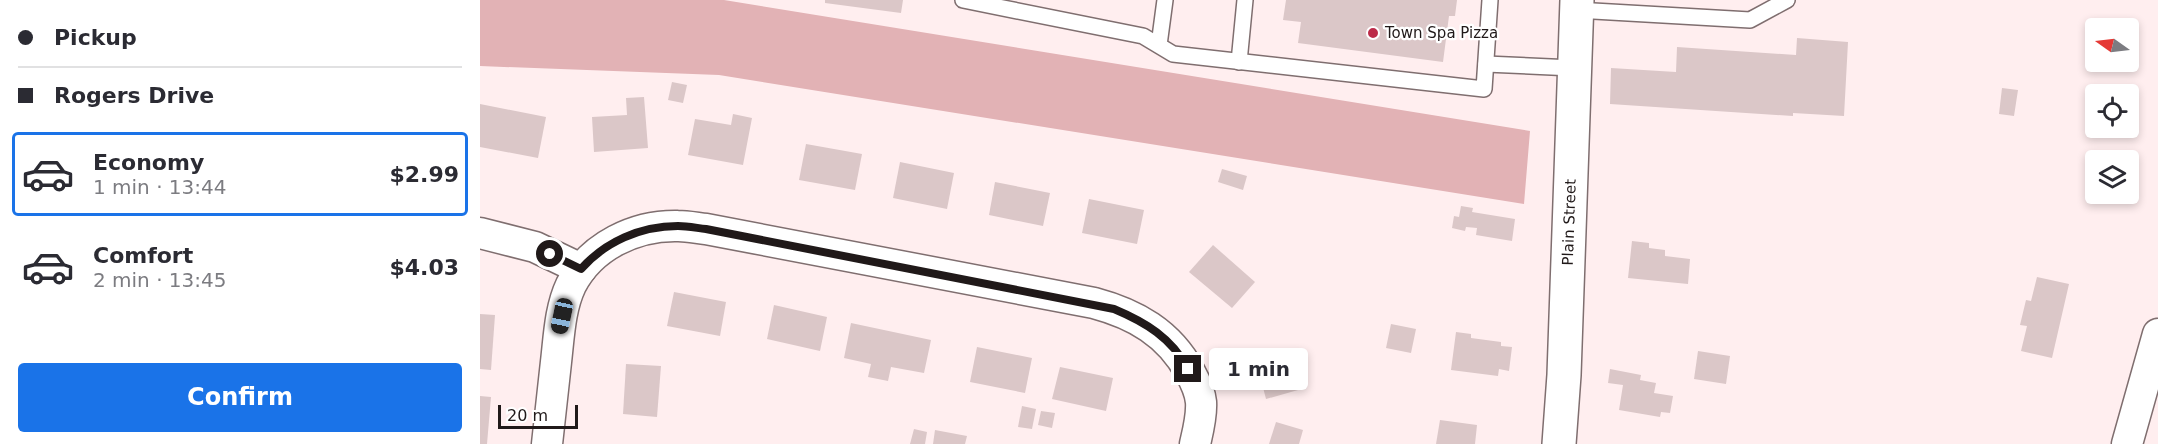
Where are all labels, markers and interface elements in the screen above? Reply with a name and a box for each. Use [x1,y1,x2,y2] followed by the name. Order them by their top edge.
[2085,18,2139,72] north arrow
[2085,18,2139,204] map controls
[1384,24,1498,42] place label: Town Spa Pizza
[54,25,137,50] text: Pickup
[1366,26,1380,40] marker: Town Spa Pizza
[54,83,214,108] text: Rogers Drive
[2085,84,2139,138] button: locate
[21,147,75,201] icon: car
[93,150,204,175] text: Economy
[2085,150,2139,204] button: layers
[389,162,459,187] text: $2.99
[93,175,227,199] text: 1 min · 13:44
[1559,179,1580,266] street label: Plain Street
[21,240,75,294] icon: car
[536,240,563,267] route start
[93,243,193,268] text: Comfort
[389,255,459,280] text: $4.03
[93,268,227,292] text: 2 min · 13:45
[549,297,575,335] car
[1209,348,1308,390] callout: 1 min
[1174,355,1201,382] route end
[1227,357,1290,381] text: 1 min
[18,363,462,432] button: Confirm
[498,402,578,430] scale bar
[507,406,548,425] text: 20 m

